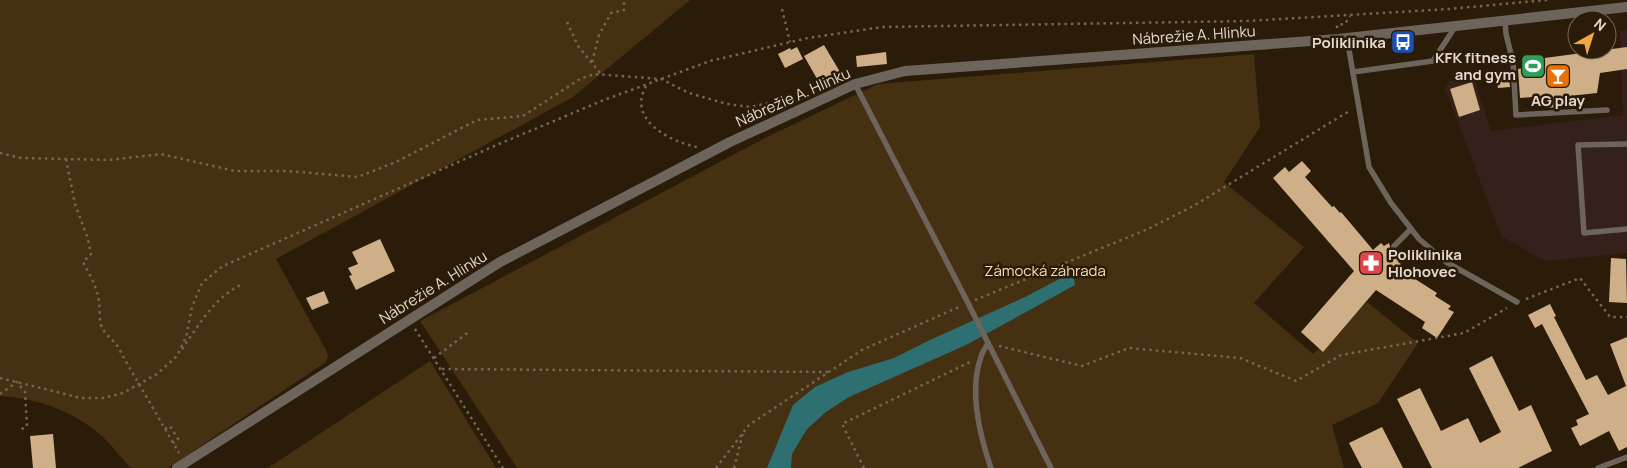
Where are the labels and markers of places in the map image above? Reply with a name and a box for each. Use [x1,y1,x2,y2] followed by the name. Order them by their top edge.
[1390,29,1416,55] bus stop icon: Poliklinika
[1312,32,1386,53] place label: Poliklinika
[1435,47,1516,85] place label: KFK fitness and gym
[1520,53,1546,79] sports icon: KFK fitness and gym
[1545,63,1571,89] bar icon: AG play
[1531,90,1585,111] place label: AG play
[1388,244,1462,282] place label: Poliklinika Hlohovec
[1358,250,1384,276] pharmacy icon: Poliklinika Hlohovec

